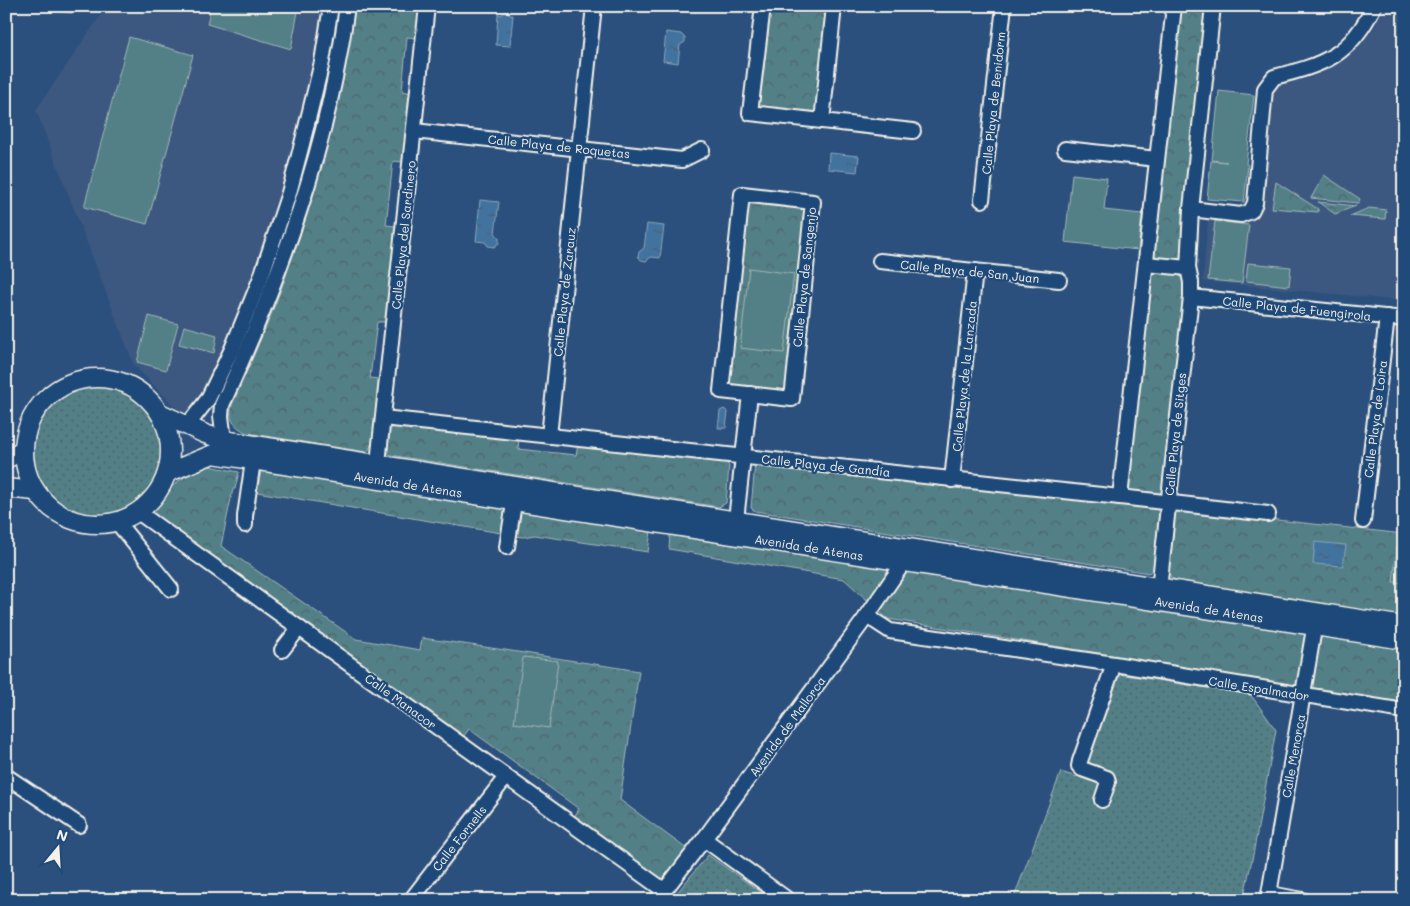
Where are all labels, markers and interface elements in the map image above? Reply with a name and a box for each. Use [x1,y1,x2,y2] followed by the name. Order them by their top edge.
[978,31,1008,175] street label: Calle Playa de Benidorm
[487,131,631,161] street label: Calle Playa de Roquetas
[387,160,419,310] street label: Calle Playa del Sardinero
[789,206,819,348] street label: Calle Playa de Sangenjo
[549,226,579,357] street label: Calle Playa de Zarauz
[900,256,1040,286] street label: Calle Playa de San Juan
[1222,292,1372,324] street label: Calle Playa de Fuengirola
[948,300,980,452] street label: Calle Playa de la Lanzada
[1360,359,1390,479] street label: Calle Playa de Loira
[1161,372,1189,496] street label: Calle Playa de Sitges
[761,450,891,480] street label: Calle Playa de Gandía
[352,467,464,501] street label: Avenida de Atenas
[753,530,865,564] street label: Avenida de Atenas
[1153,592,1265,626] street label: Avenida de Atenas
[362,670,440,732] street label: Calle Manacor
[1208,672,1310,704] street label: Calle Espalmador
[745,673,829,779] street label: Avenida de Mallorca
[1278,713,1308,799] street label: Calle Menorca
[428,802,490,874] street label: Calle Fornells
[32,824,82,874] north arrow
[54,824,70,846] text: N

